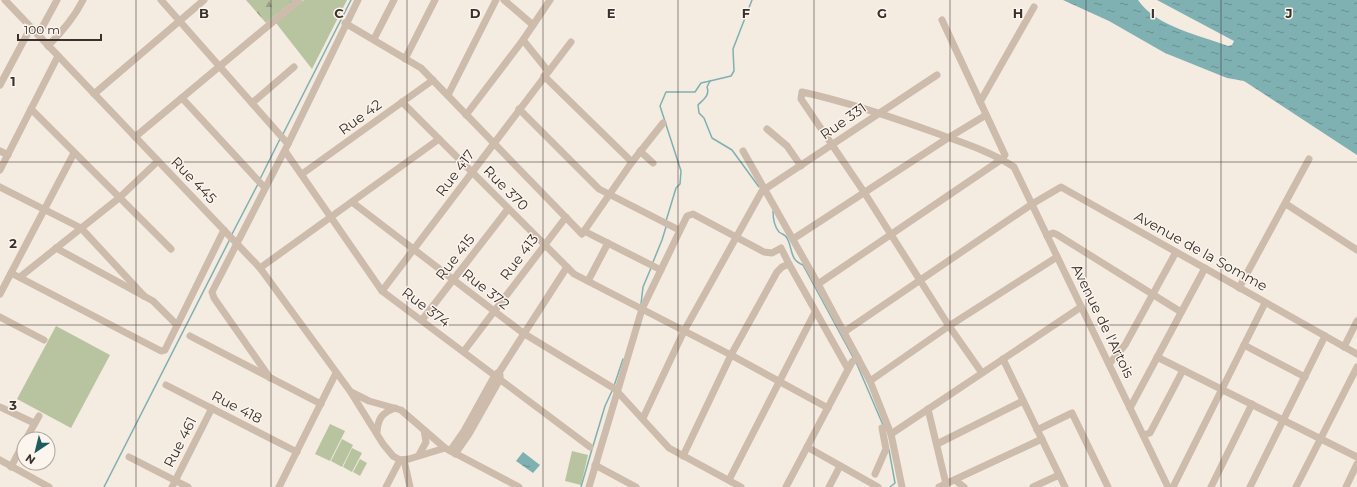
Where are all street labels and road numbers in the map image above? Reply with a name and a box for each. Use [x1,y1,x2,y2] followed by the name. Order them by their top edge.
[335,95,385,139] street label: Rue 42
[816,99,870,143] street label: Rue 331
[432,146,478,200] street label: Rue 417
[167,153,221,207] street label: Rue 445
[480,162,532,214] street label: Rue 370
[1131,207,1271,295] street label: Avenue de la Somme
[431,230,479,284] street label: Rue 415
[496,230,542,284] street label: Rue 413
[1068,261,1139,381] street label: Avenue de l'Artois
[459,265,513,313] street label: Rue 372
[398,283,454,331] street label: Rue 374
[209,387,265,427] street label: Rue 418
[160,414,200,470] street label: Rue 461

